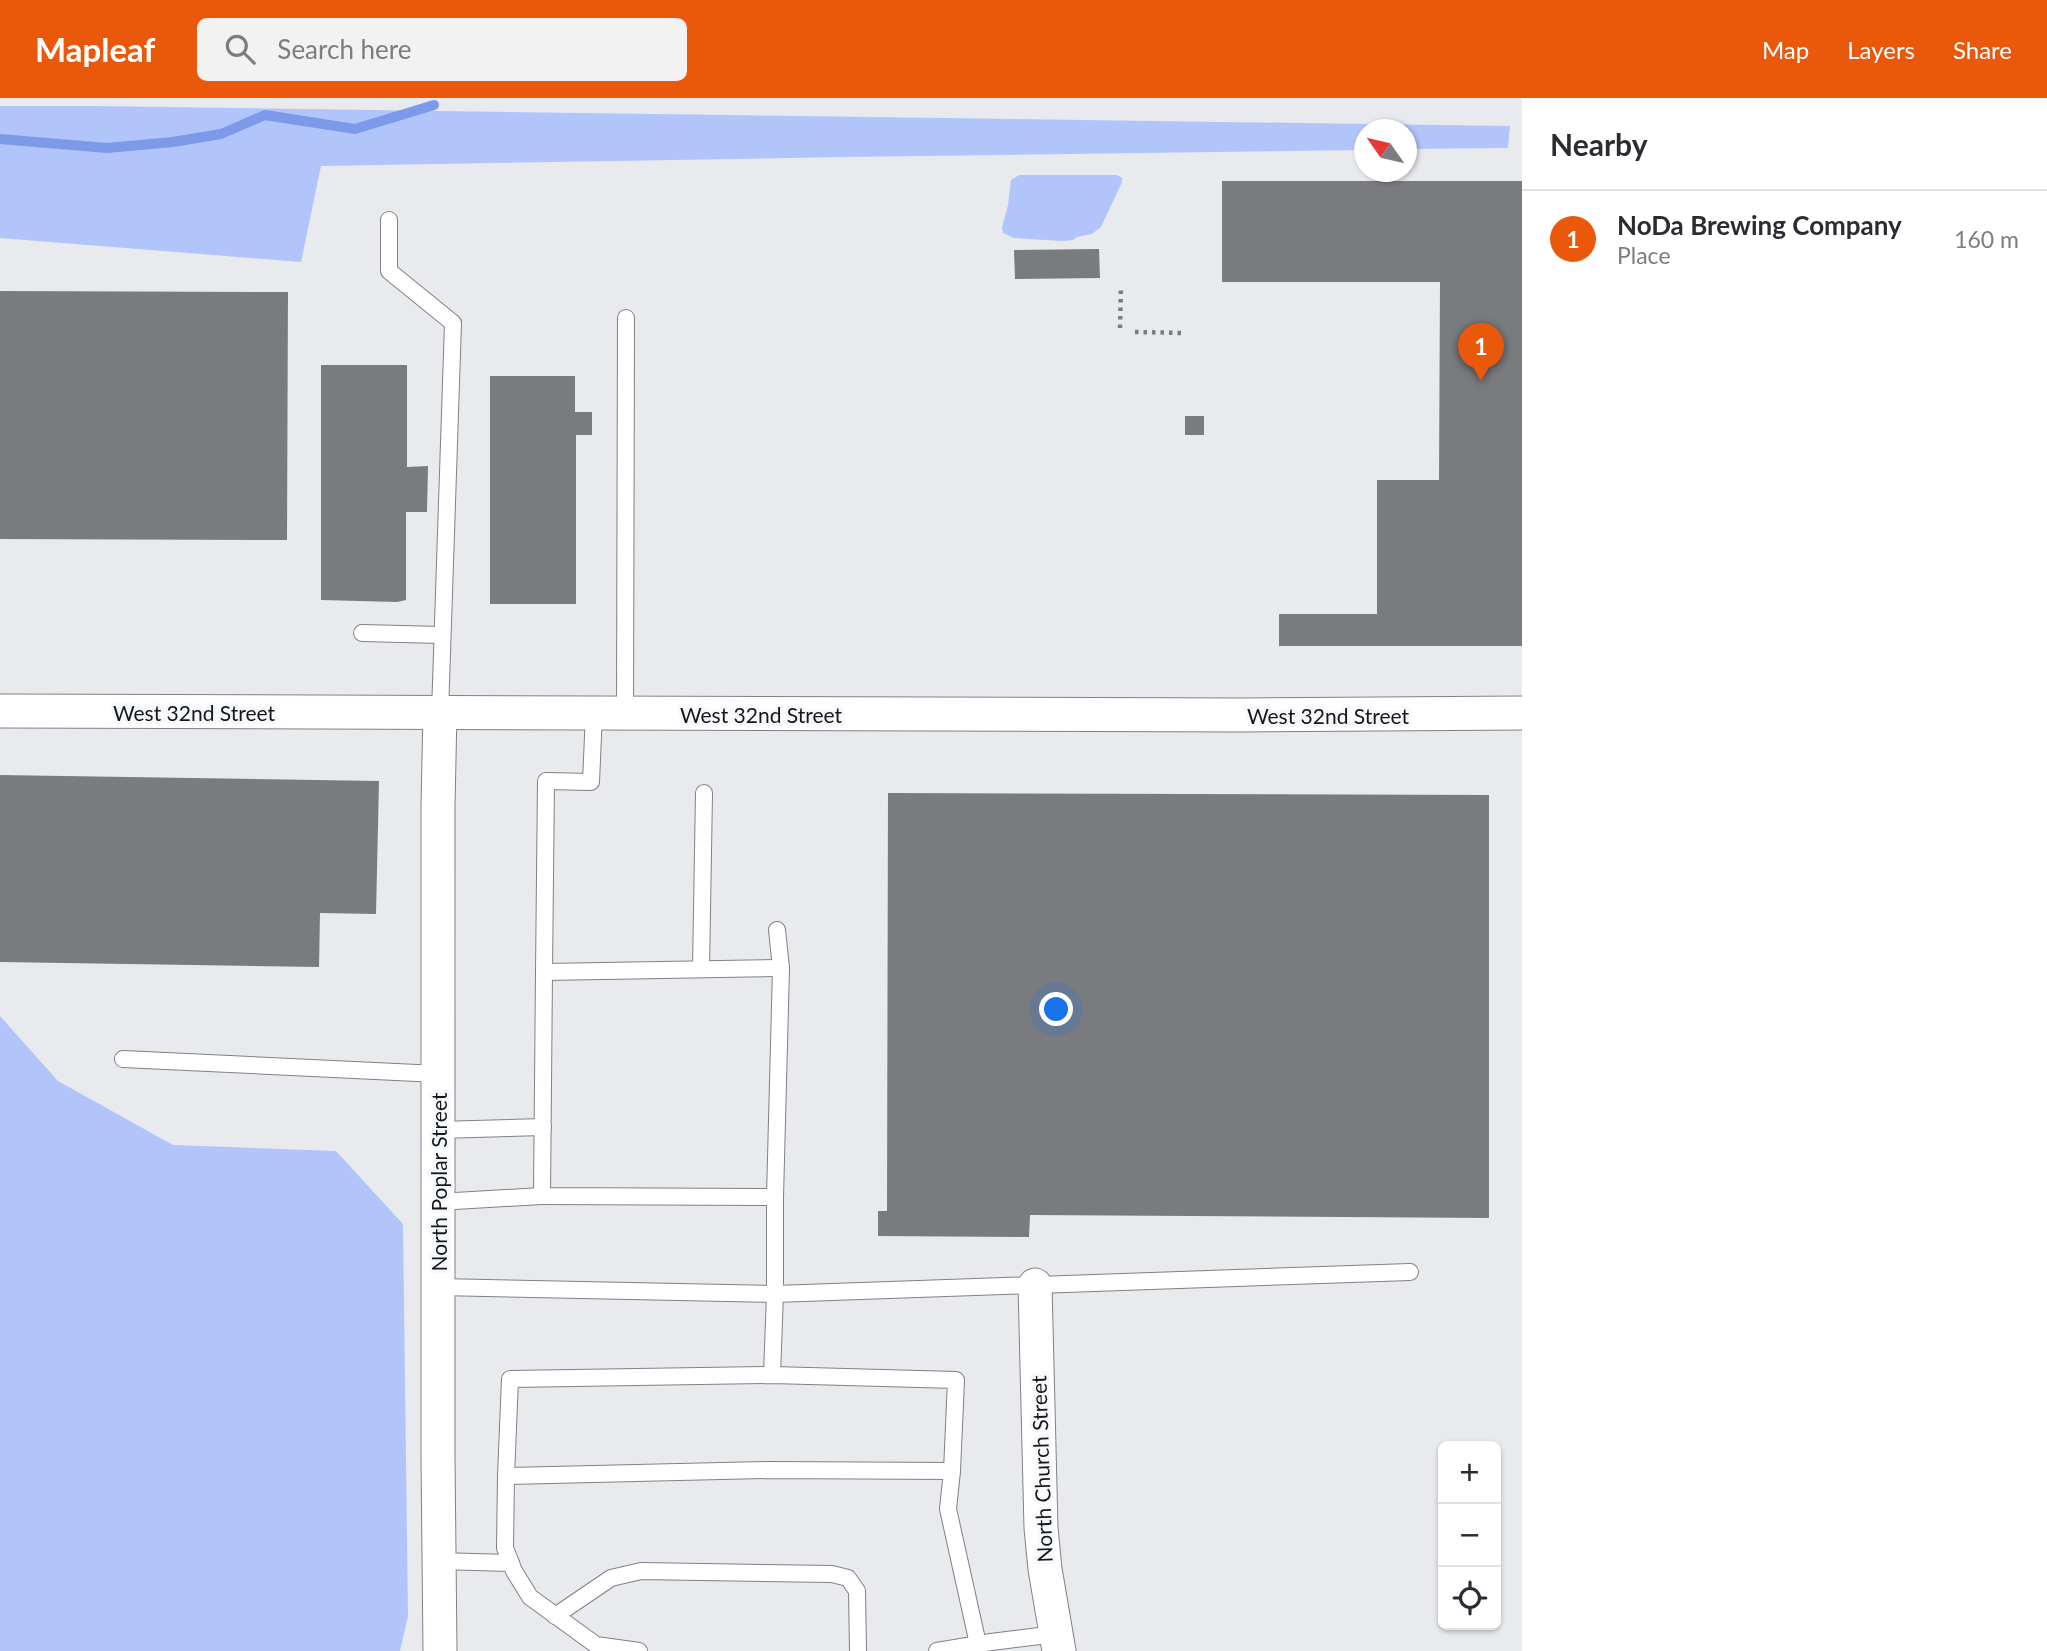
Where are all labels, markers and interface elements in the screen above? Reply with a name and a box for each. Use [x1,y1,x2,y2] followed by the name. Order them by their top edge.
[197,18,687,81] search box
[35,29,155,69] text: Mapleaf
[221,30,259,68] icon: search
[277,33,411,65] text: Search here
[1762,35,1809,64] text: Map
[1847,35,1915,64] text: Layers
[1953,35,2012,64] text: Share
[1354,119,1417,182] north arrow
[1550,126,1648,162] text: Nearby
[1617,209,1902,241] text: NoDa Brewing Company
[1566,225,1580,253] text: 1
[1954,225,2019,253] text: 160 m
[1617,241,1671,269] text: Place
[1458,323,1504,381] pin: 1
[113,700,276,725] street label: West 32nd Street
[680,702,843,727] street label: West 32nd Street
[1247,703,1410,728] street label: West 32nd Street
[1039,992,1073,1026] your location
[426,1092,451,1271] street label: North Poplar Street
[1025,1375,1057,1563] street label: North Church Street
[1438,1441,1501,1630] map controls
[1438,1441,1501,1504] button: +
[1438,1504,1501,1567] button: −
[1438,1567,1501,1630] button: locate

